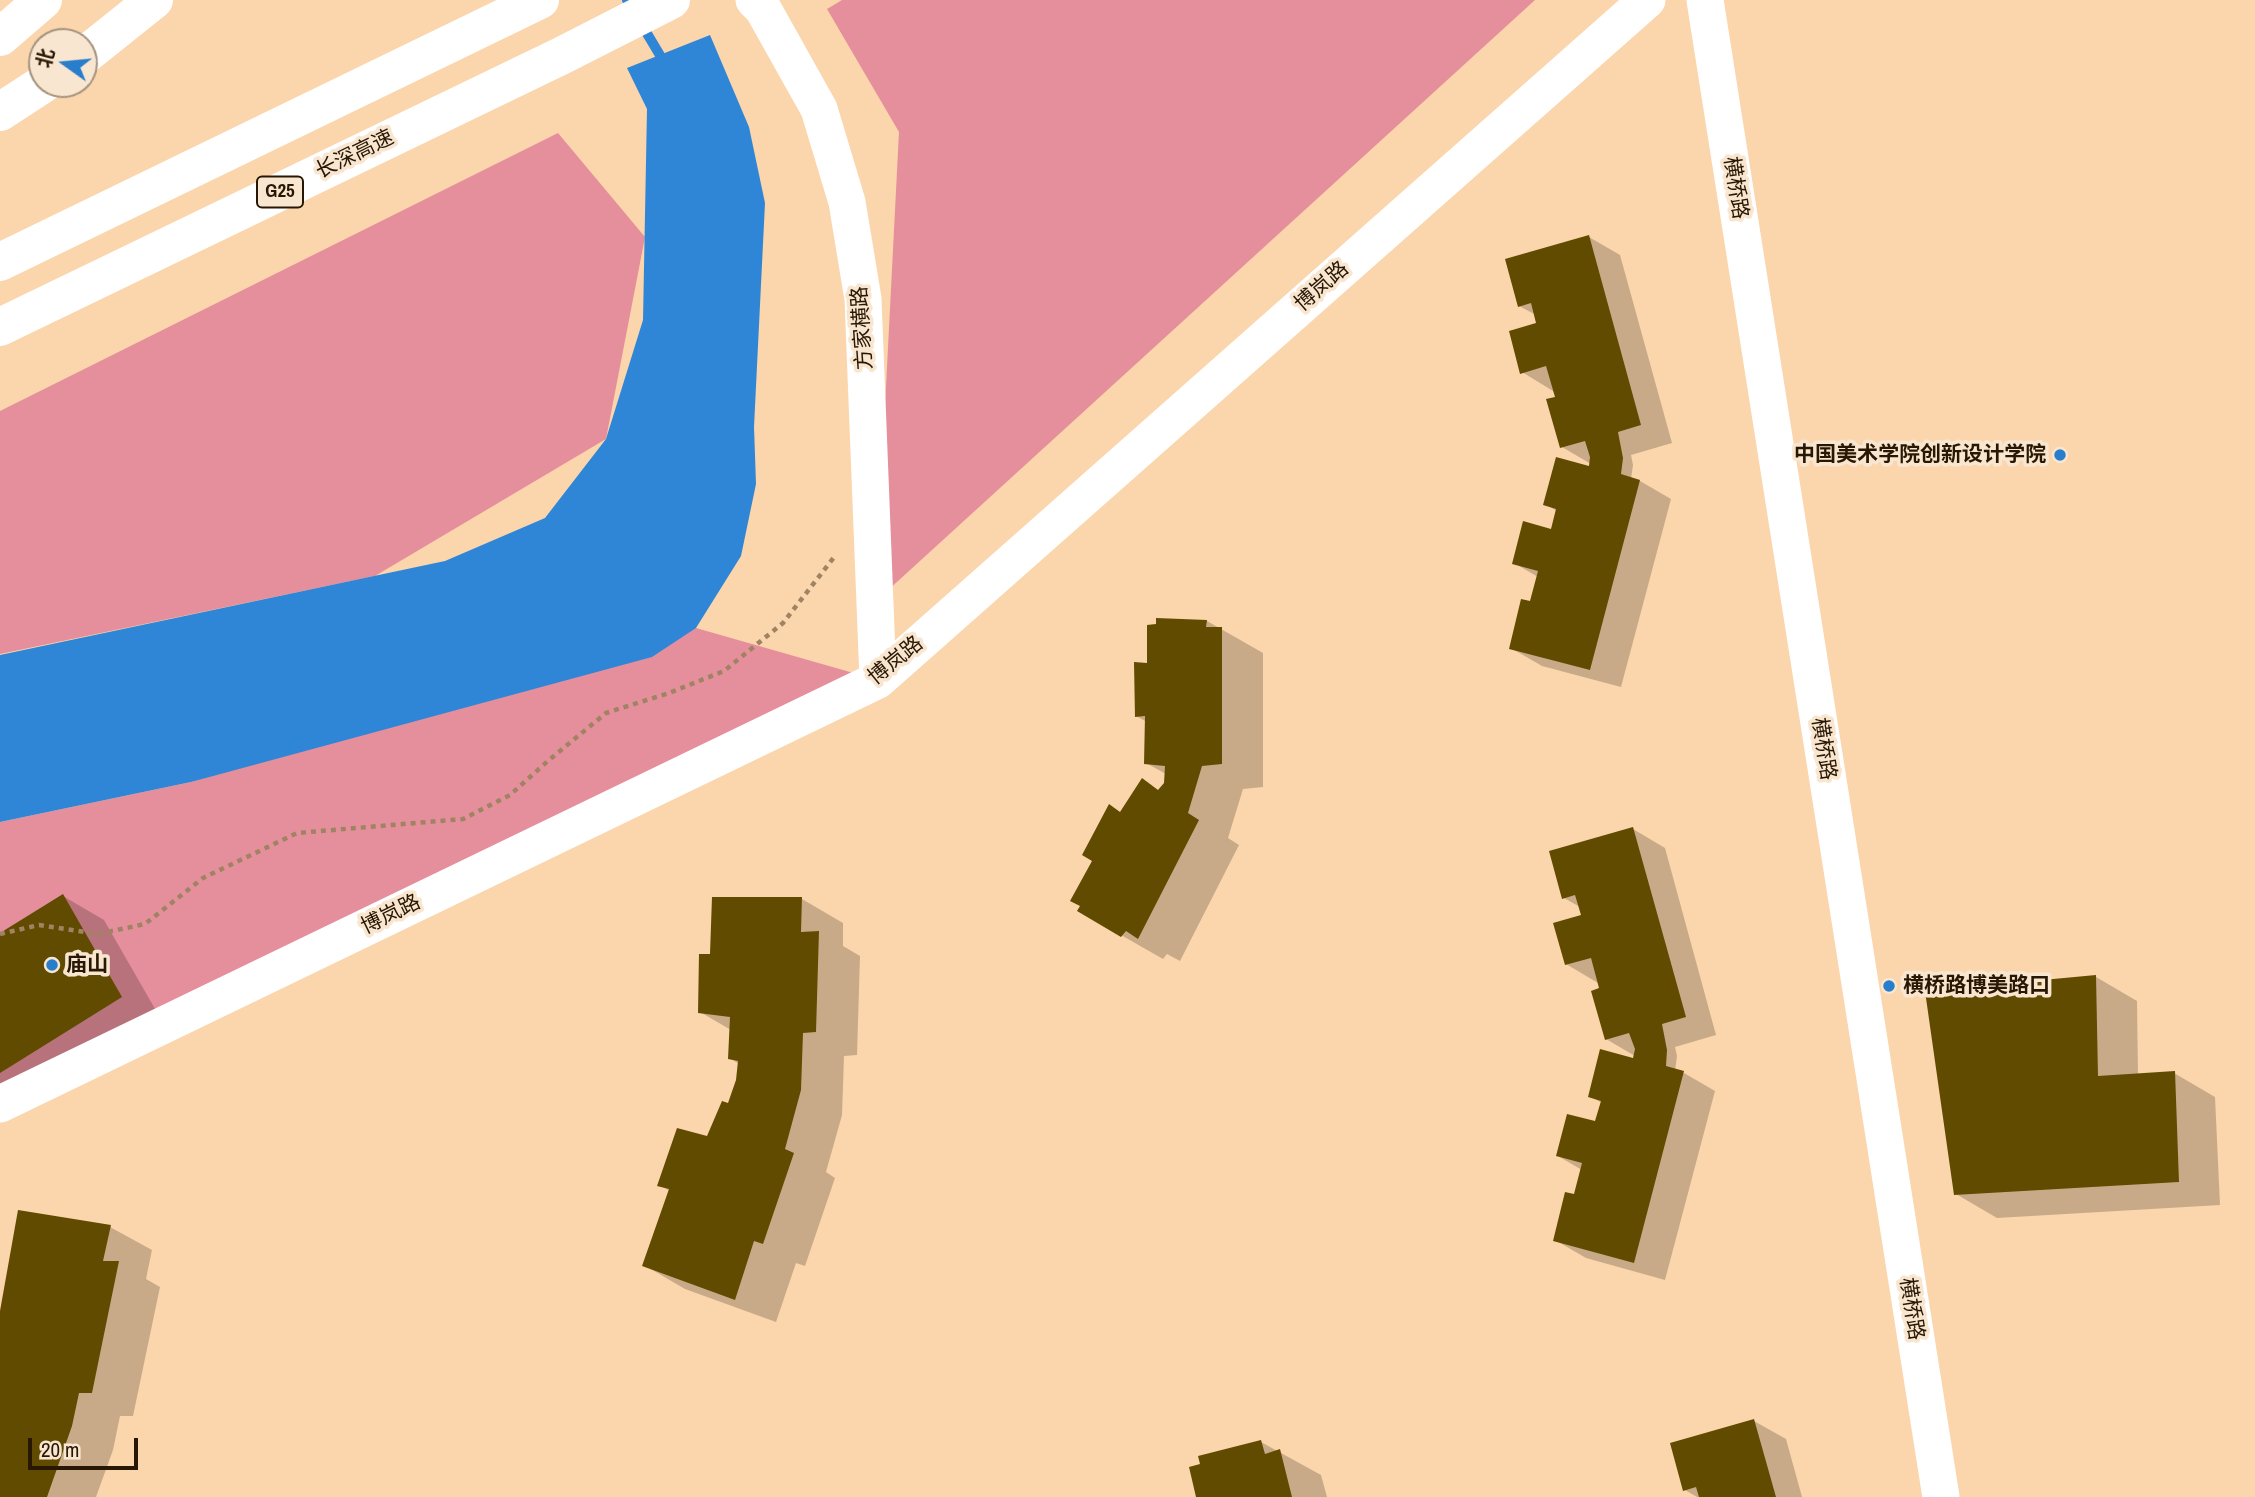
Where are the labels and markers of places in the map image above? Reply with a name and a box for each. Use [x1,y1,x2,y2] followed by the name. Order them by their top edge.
[1794,442,2046,468] place label: 中国美术学院创新设计学院
[2052,447,2068,463] marker: 中国美术学院创新设计学院
[66,952,108,978] place label: 庙山
[44,957,60,973] marker: 庙山
[1903,973,2050,999] place label: 横桥路博美路口
[1881,978,1897,994] marker: 横桥路博美路口

